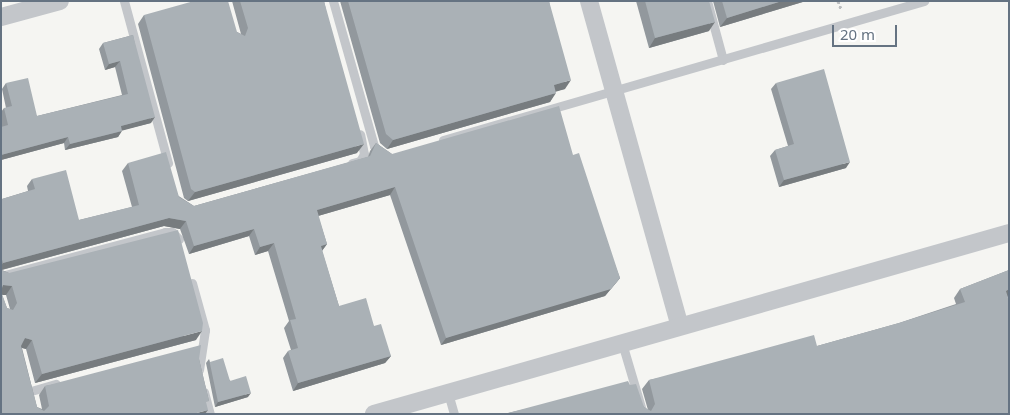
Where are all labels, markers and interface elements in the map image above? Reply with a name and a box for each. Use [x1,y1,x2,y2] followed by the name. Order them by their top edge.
[835,15,900,47] scale bar
[840,24,875,44] text: 20 m

